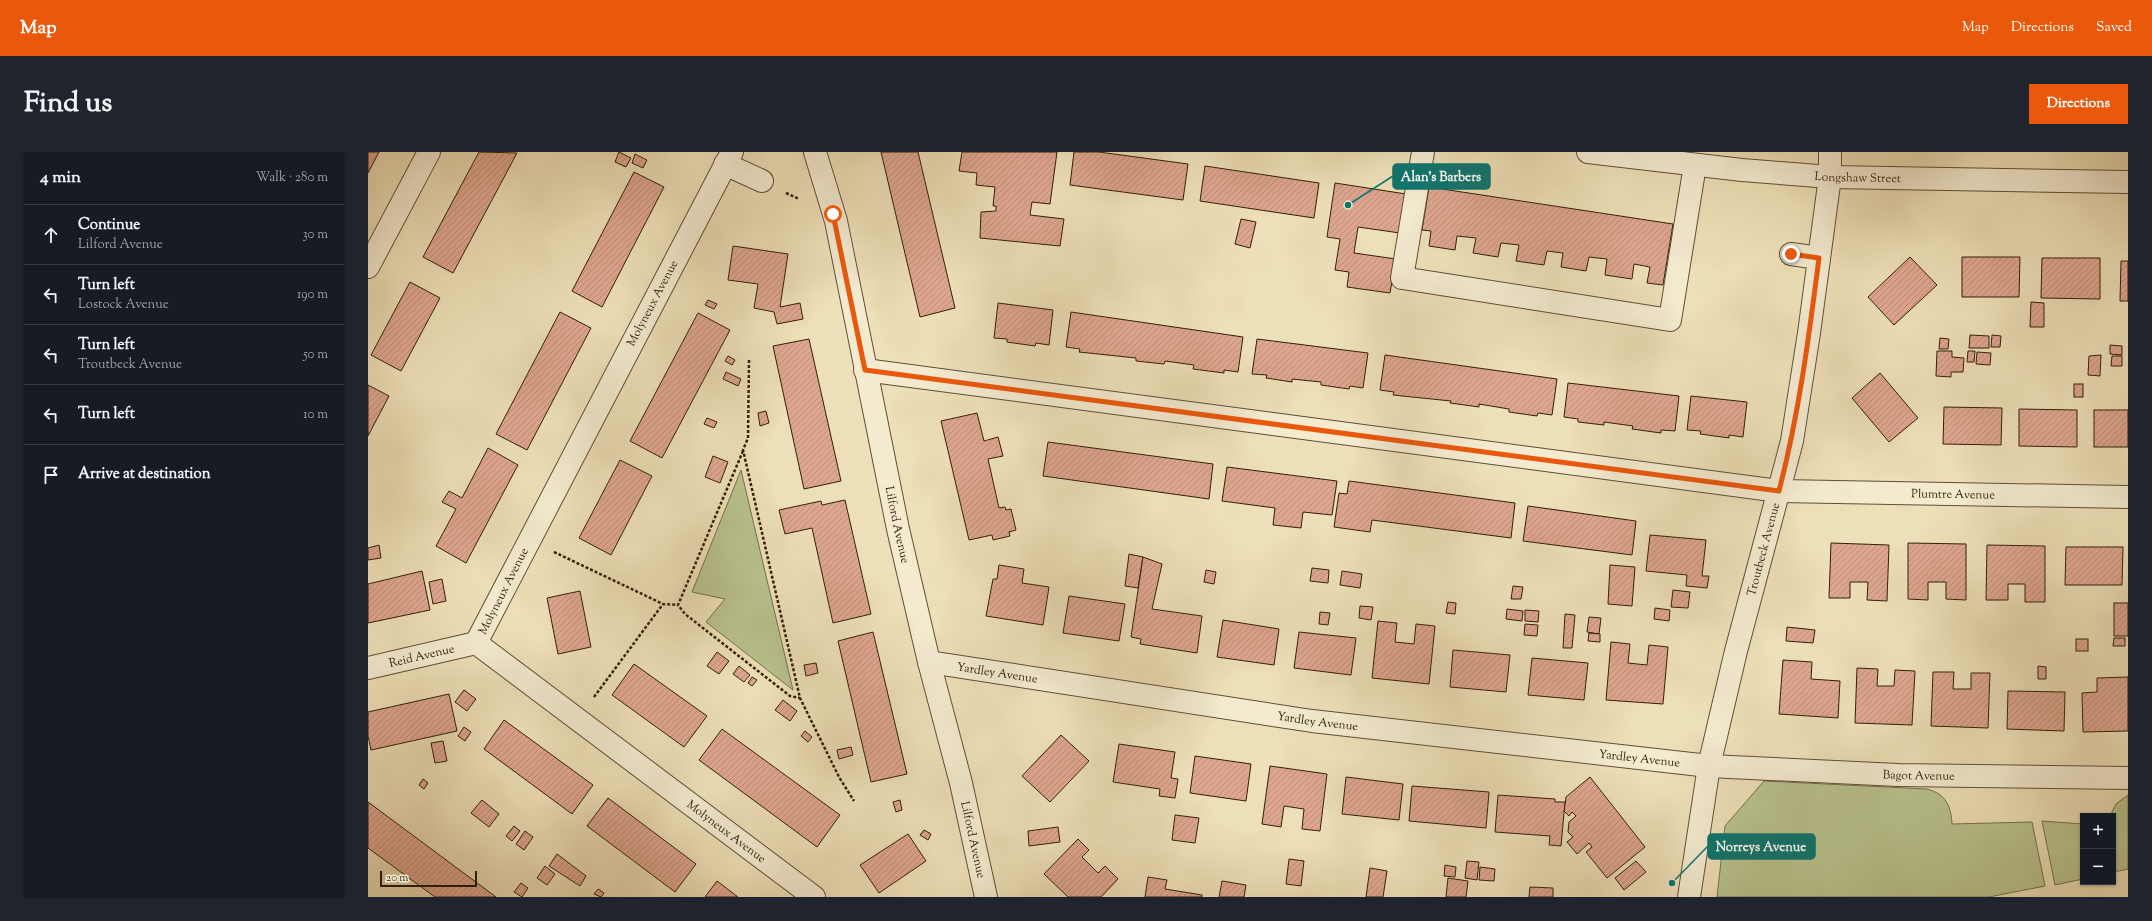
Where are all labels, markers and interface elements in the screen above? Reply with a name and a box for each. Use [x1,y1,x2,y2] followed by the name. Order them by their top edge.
[20,15,57,42] text: Map
[1962,18,1989,38] text: Map
[2011,18,2074,38] text: Directions
[2096,18,2132,38] text: Saved
[24,84,112,124] text: Find us
[2029,84,2128,124] button: Directions
[1393,164,1490,189] callout: Alan's Barbers
[40,166,81,190] text: 4 min
[1814,168,1901,188] street label: Longshaw Street
[256,169,328,187] text: Walk · 280 m
[1401,169,1481,187] text: Alan's Barbers
[824,205,842,223] route start
[78,215,140,236] text: Continue
[40,224,62,246] icon: ahead
[302,226,328,244] text: 30 m
[78,236,163,254] text: Lilford Avenue
[1782,245,1800,263] route end
[623,257,683,350] street label: Molyneux Avenue
[78,275,135,296] text: Turn left
[40,284,62,306] icon: left
[297,286,328,304] text: 190 m
[78,296,169,314] text: Lostock Avenue
[78,335,135,356] text: Turn left
[40,344,62,366] icon: left
[303,346,328,364] text: 50 m
[78,356,182,374] text: Troutbeck Avenue
[40,404,62,426] icon: left
[78,404,135,425] text: Turn left
[303,406,328,424] text: 10 m
[40,464,62,486] icon: arrive
[78,464,211,485] text: Arrive at destination
[880,485,914,566] street label: Lilford Avenue
[1911,485,1995,505] street label: Plumtre Avenue
[1743,500,1785,598] street label: Troutbeck Avenue
[474,545,534,638] street label: Molyneux Avenue
[387,640,457,673] street label: Reid Avenue
[955,658,1039,689] street label: Yardley Avenue
[1275,708,1359,736] street label: Yardley Avenue
[1598,746,1681,773] street label: Yardley Avenue
[1882,766,1955,786] street label: Bagot Avenue
[682,796,770,868] street label: Molyneux Avenue
[955,800,990,881] street label: Lilford Avenue
[2080,813,2116,885] map controls
[2080,813,2116,849] button: +
[1708,834,1815,859] callout: Norreys Avenue
[1716,839,1806,857] text: Norreys Avenue
[2080,849,2116,885] button: −
[380,869,477,888] scale bar
[386,870,408,886] text: 20 m

